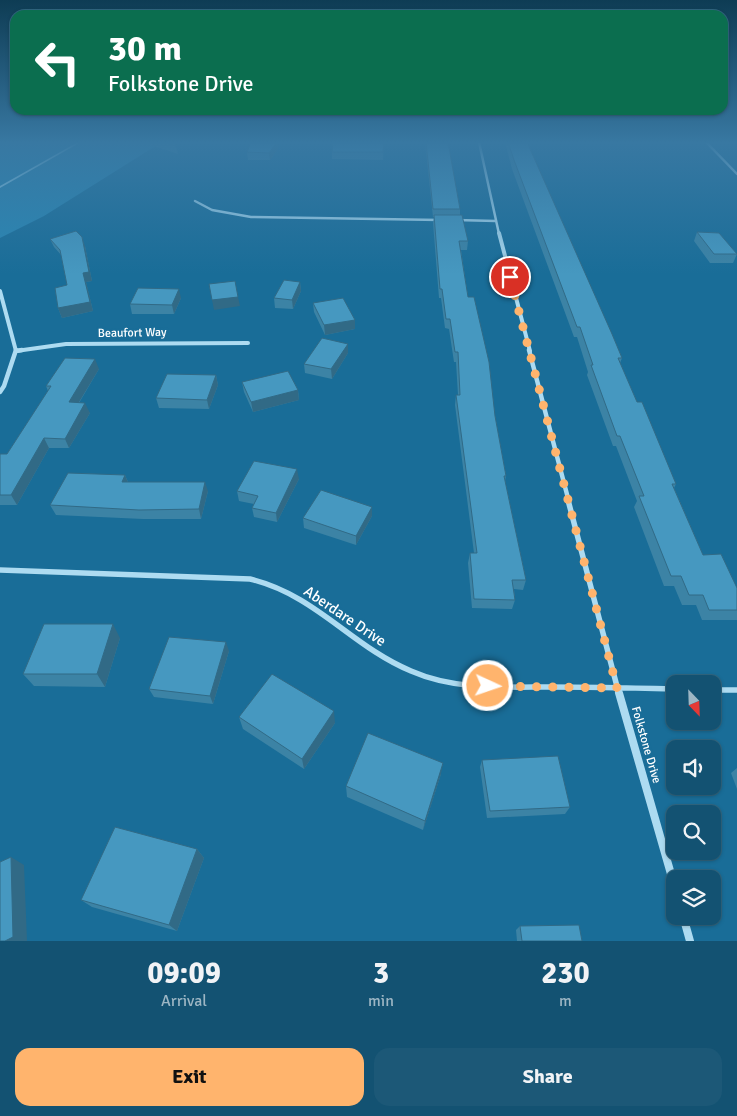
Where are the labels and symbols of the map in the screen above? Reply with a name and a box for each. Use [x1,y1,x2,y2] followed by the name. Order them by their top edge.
[489,256,531,298] pin
[97,325,167,341] street label: Beaufort Way
[301,582,389,650] street label: Aberdare Drive
[461,659,513,711] position arrow
[666,675,721,730] north arrow
[628,705,664,785] street label: Folkstone Drive

